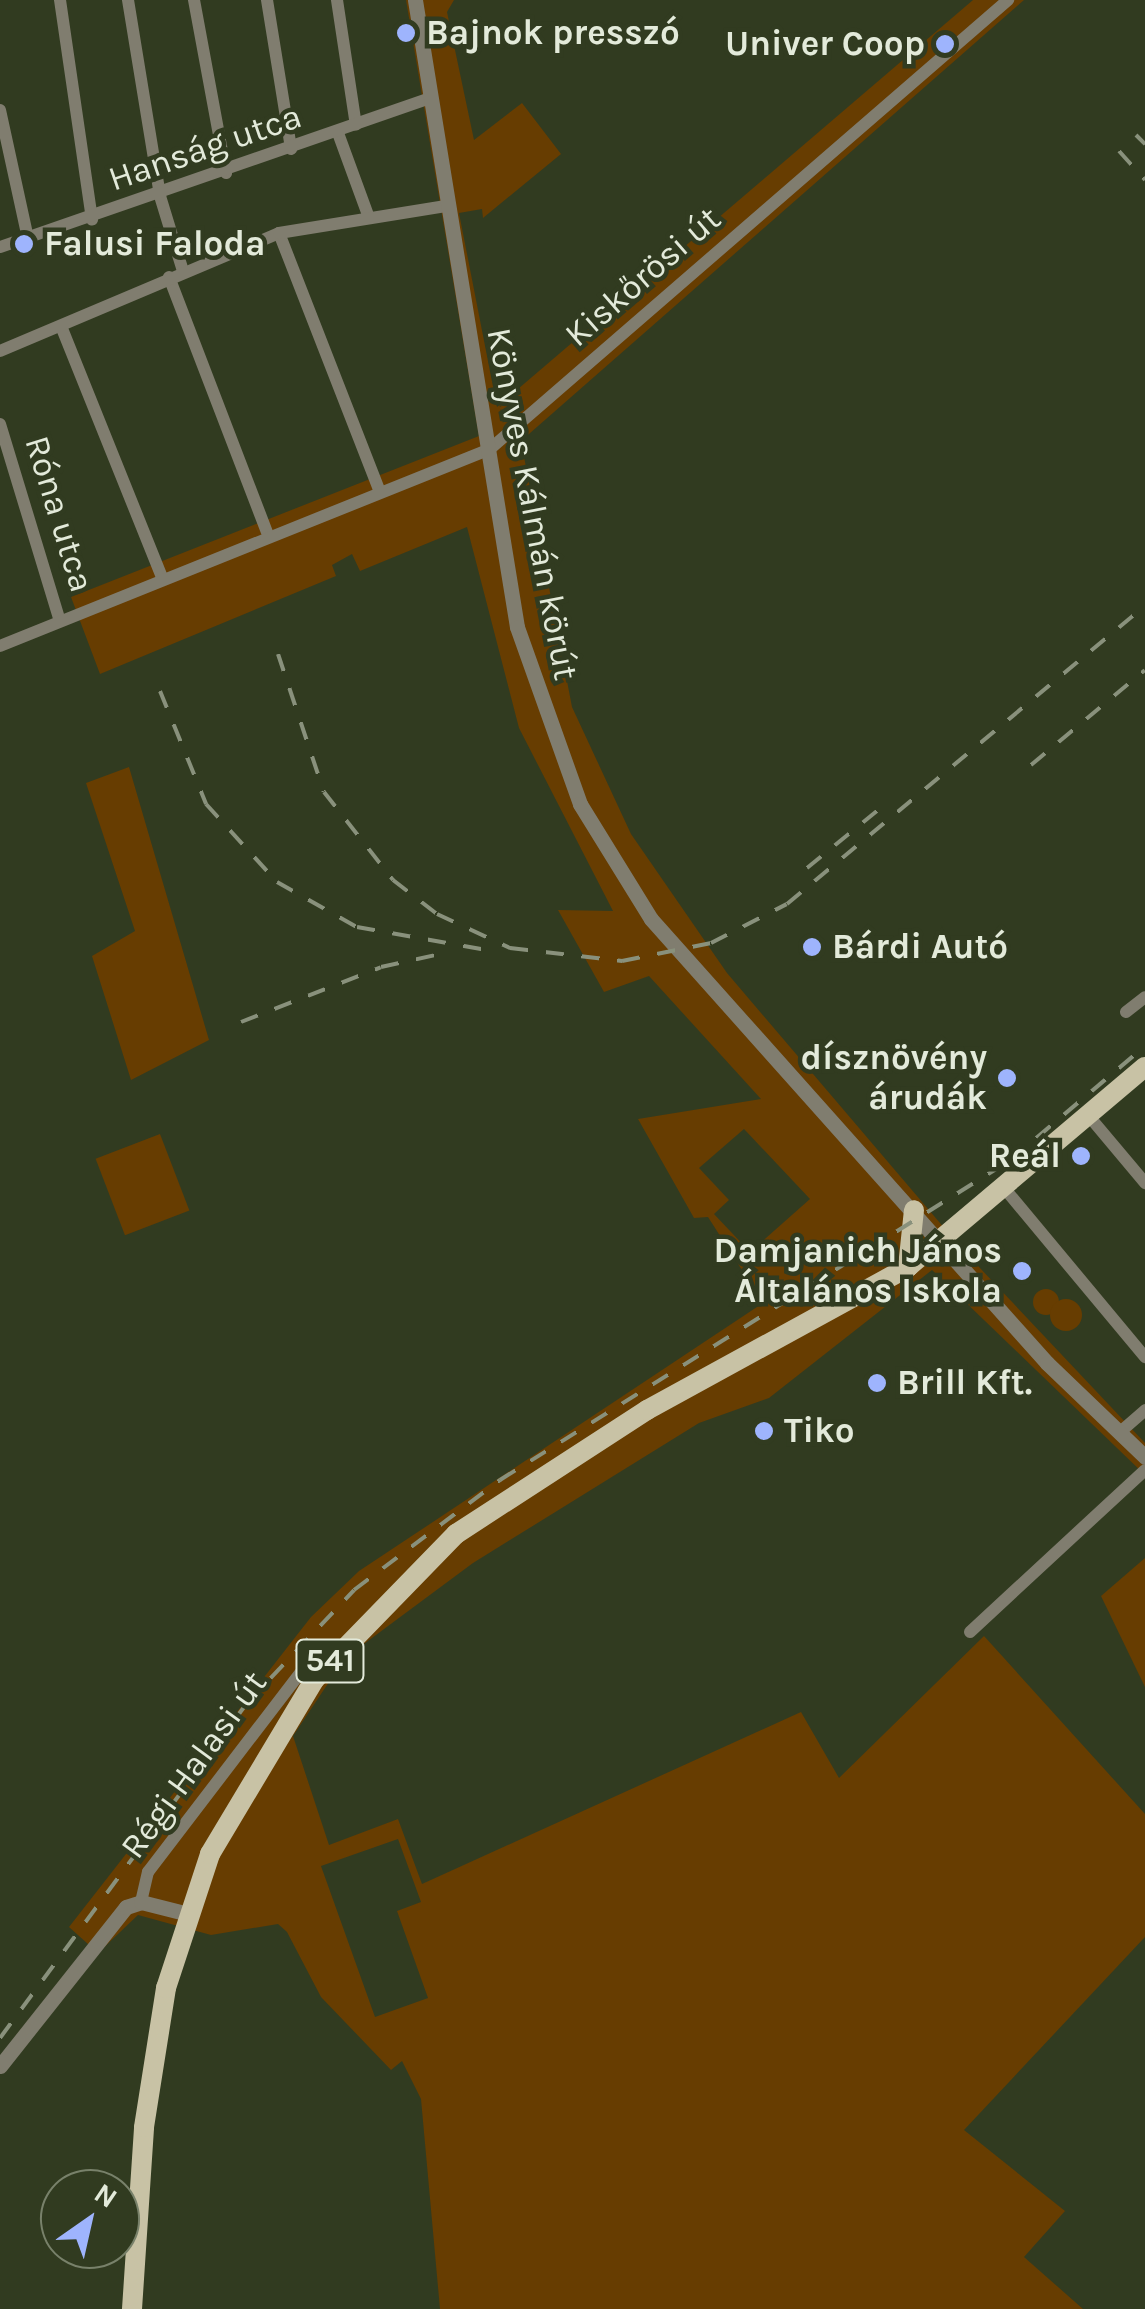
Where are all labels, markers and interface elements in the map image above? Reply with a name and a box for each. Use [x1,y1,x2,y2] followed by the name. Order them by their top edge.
[426,12,680,54] place label: Bajnok presszó
[395,22,417,44] marker: Bajnok presszó
[725,23,925,65] place label: Univer Coop
[934,33,956,55] marker: Univer Coop
[103,95,307,201] street label: Hanság utca
[557,198,729,356] street label: Kiskőrösi út
[44,223,265,265] place label: Falusi Faloda
[13,233,35,255] marker: Falusi Faloda
[477,324,587,684] street label: Könyves Kálmán körút
[15,431,103,597] street label: Róna utca
[832,926,1008,968] place label: Bárdi Autó
[801,936,823,958] marker: Bárdi Autó
[800,1037,987,1119] place label: dísznövény árudák
[996,1067,1018,1089] marker: dísznövény árudák
[989,1135,1061,1177] place label: Reál
[1070,1145,1092,1167] marker: Reál
[714,1230,1002,1312] place label: Damjanich János Általános Iskola
[1011,1260,1033,1282] marker: Damjanich János Általános Iskola
[897,1362,1032,1404] place label: Brill Kft.
[866,1372,888,1394] marker: Brill Kft.
[784,1410,855,1452] place label: Tiko
[753,1420,775,1442] marker: Tiko
[295,1634,365,1688] road number: 541
[112,1663,276,1867] street label: Régi Halasi út
[40,2169,140,2269] north arrow
[88,2176,123,2215] text: N

